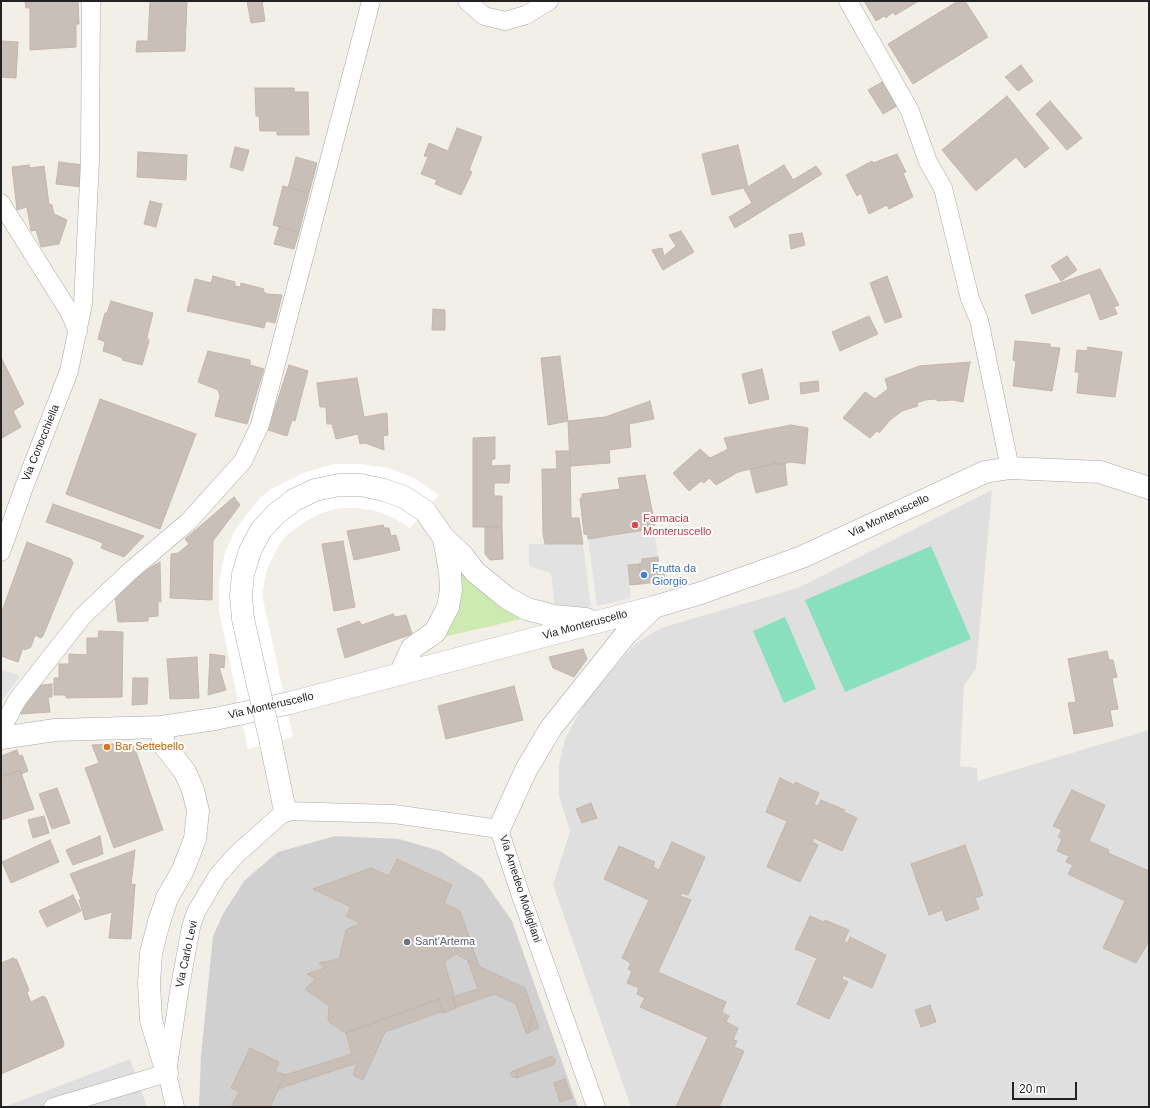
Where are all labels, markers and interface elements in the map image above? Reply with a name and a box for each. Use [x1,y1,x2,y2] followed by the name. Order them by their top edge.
[20,403,62,483] street label: Via Conocchiella
[847,492,931,540] street label: Via Monteruscello
[643,512,711,538] place label: Farmacia Monteruscello
[630,520,640,530] marker: Farmacia Monteruscello
[652,562,696,588] place label: Frutta da Giorgio
[639,570,649,580] marker: Frutta da Giorgio
[541,607,629,643] street label: Via Monteruscello
[227,690,315,722] street label: Via Monteruscello
[115,740,184,754] place label: Bar Settebello
[102,742,112,752] marker: Bar Settebello
[496,834,544,944] street label: Via Amedeo Modigliani
[173,919,201,989] street label: Via Carlo Levi
[415,935,475,949] place label: Sant'Artema
[402,937,412,947] marker: Sant'Artema
[1014,1074,1079,1100] scale bar
[1019,1082,1046,1096] text: 20 m

